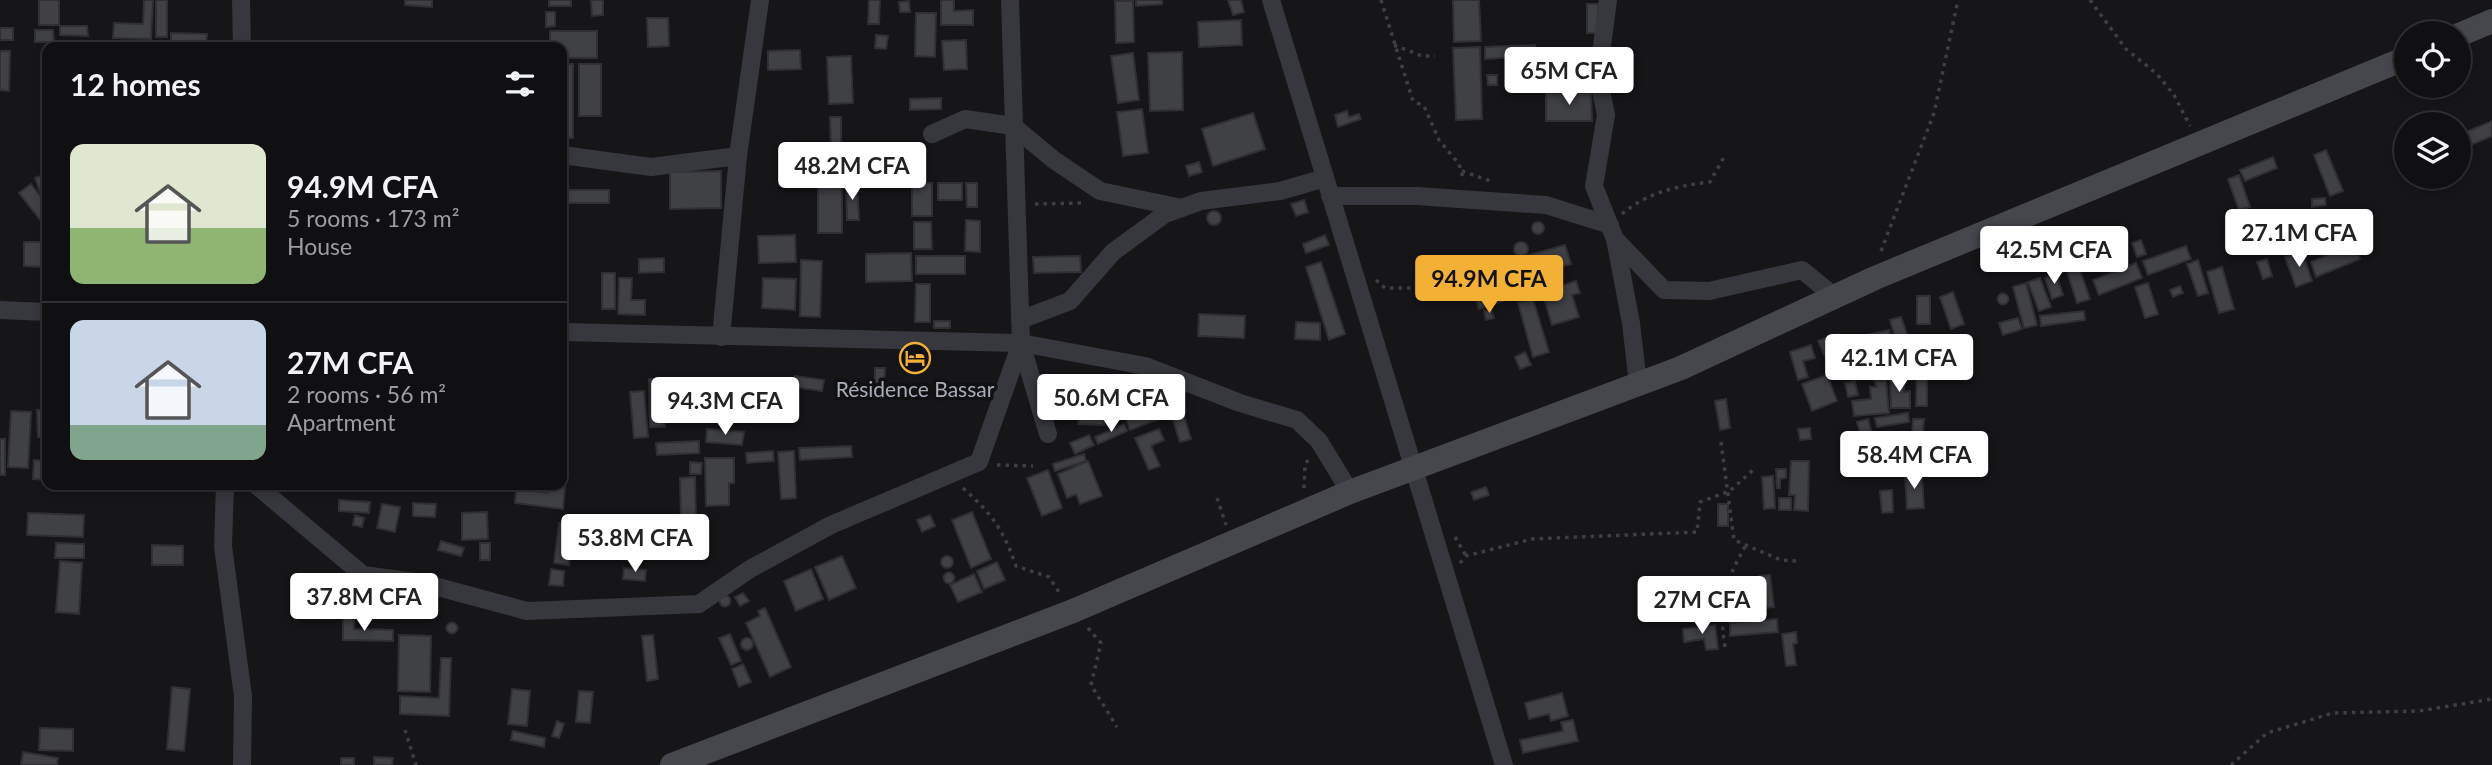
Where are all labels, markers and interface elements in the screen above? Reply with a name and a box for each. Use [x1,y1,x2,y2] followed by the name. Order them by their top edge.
[2394,21,2471,189] map controls
[2394,21,2471,98] button: locate
[1504,48,1634,107] pin: 65M CFA
[1521,56,1617,84] text: 65M CFA
[501,65,539,103] icon: filters
[70,66,201,102] text: 12 homes
[2394,112,2471,189] button: layers
[772,142,932,202] pin: 48.2M CFA
[794,151,910,179] text: 48.2M CFA
[287,168,438,204] text: 94.9M CFA
[126,172,210,256] icon: home
[287,204,459,232] text: 5 rooms · 173 m²
[2219,210,2379,269] pin: 27.1M CFA
[2241,218,2357,246] text: 27.1M CFA
[1974,226,2134,286] pin: 42.5M CFA
[287,232,352,260] text: House
[1996,235,2112,263] text: 42.5M CFA
[1409,256,1569,315] pin: 94.9M CFA
[1431,264,1547,292] text: 94.9M CFA
[1819,334,1979,394] pin: 42.1M CFA
[898,341,932,375] hotel icon: Résidence Bassar
[1841,343,1957,371] text: 42.1M CFA
[287,344,413,380] text: 27M CFA
[126,348,210,432] icon: home
[1031,374,1191,434] pin: 50.6M CFA
[836,376,995,401] place label: Résidence Bassar
[645,378,805,437] pin: 94.3M CFA
[287,380,446,408] text: 2 rooms · 56 m²
[1053,383,1169,411] text: 50.6M CFA
[667,386,783,414] text: 94.3M CFA
[287,408,395,436] text: Apartment
[1834,432,1994,491] pin: 58.4M CFA
[1856,440,1972,468] text: 58.4M CFA
[555,514,715,574] pin: 53.8M CFA
[577,523,693,551] text: 53.8M CFA
[284,574,444,633] pin: 37.8M CFA
[1637,576,1767,636] pin: 27M CFA
[306,582,422,610] text: 37.8M CFA
[1654,585,1750,613] text: 27M CFA

